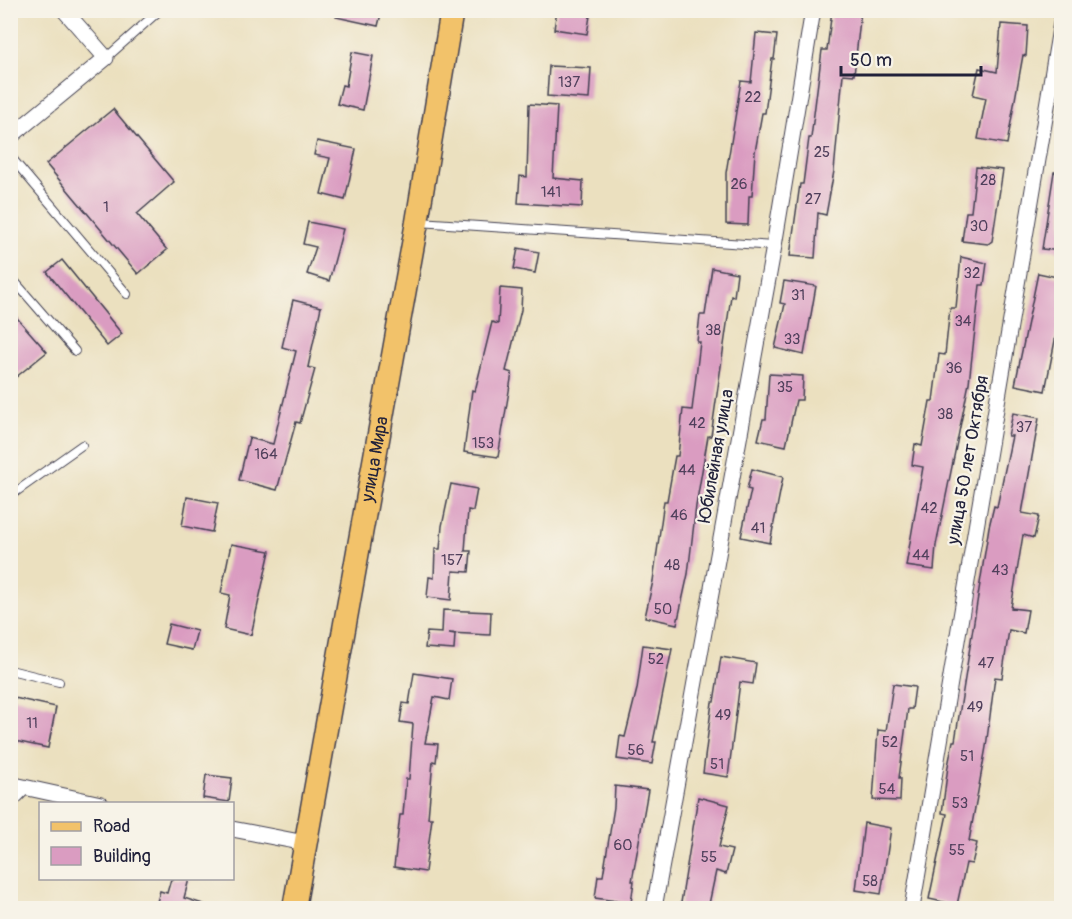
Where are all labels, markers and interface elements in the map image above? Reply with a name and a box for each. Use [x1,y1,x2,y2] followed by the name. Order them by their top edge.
[841,39,980,77] scale bar
[850,49,892,72] text: 50 m
[558,73,580,92] house number: 137
[745,88,761,107] house number: 22
[814,143,830,162] house number: 25
[980,171,996,190] house number: 28
[730,175,748,194] house number: 26
[541,183,561,202] house number: 141
[805,190,821,209] house number: 27
[103,198,109,217] house number: 1
[970,217,988,236] house number: 30
[964,264,980,283] house number: 32
[791,286,805,305] house number: 31
[954,312,972,331] house number: 34
[705,321,721,340] house number: 38
[784,330,800,349] house number: 33
[945,359,963,378] house number: 36
[942,374,994,547] street label: улица 50 лет Октября
[777,378,793,397] house number: 35
[693,387,739,525] street label: Юбилейная улица
[937,405,953,424] house number: 38
[688,414,706,433] house number: 42
[355,415,393,505] street label: улица Мира
[1016,418,1032,437] house number: 37
[472,434,494,453] house number: 153
[254,445,278,464] house number: 164
[678,461,696,480] house number: 44
[920,499,938,518] house number: 42
[670,506,688,525] house number: 46
[751,519,765,538] house number: 41
[912,546,930,565] house number: 44
[441,551,463,570] house number: 157
[664,556,681,575] house number: 48
[991,561,1009,580] house number: 43
[654,600,672,619] house number: 50
[648,650,664,669] house number: 52
[978,654,994,673] house number: 47
[967,698,983,717] house number: 49
[715,706,731,725] house number: 49
[26,714,38,733] house number: 11
[882,733,898,752] house number: 52
[628,741,644,760] house number: 56
[960,747,974,766] house number: 51
[710,755,724,774] house number: 51
[879,780,896,799] house number: 54
[952,794,968,813] house number: 53
[39,802,234,880] legend
[93,815,130,838] text: Road
[614,836,632,855] house number: 60
[949,841,965,860] house number: 55
[93,845,151,868] text: Building
[701,848,717,867] house number: 55
[862,872,878,891] house number: 58

